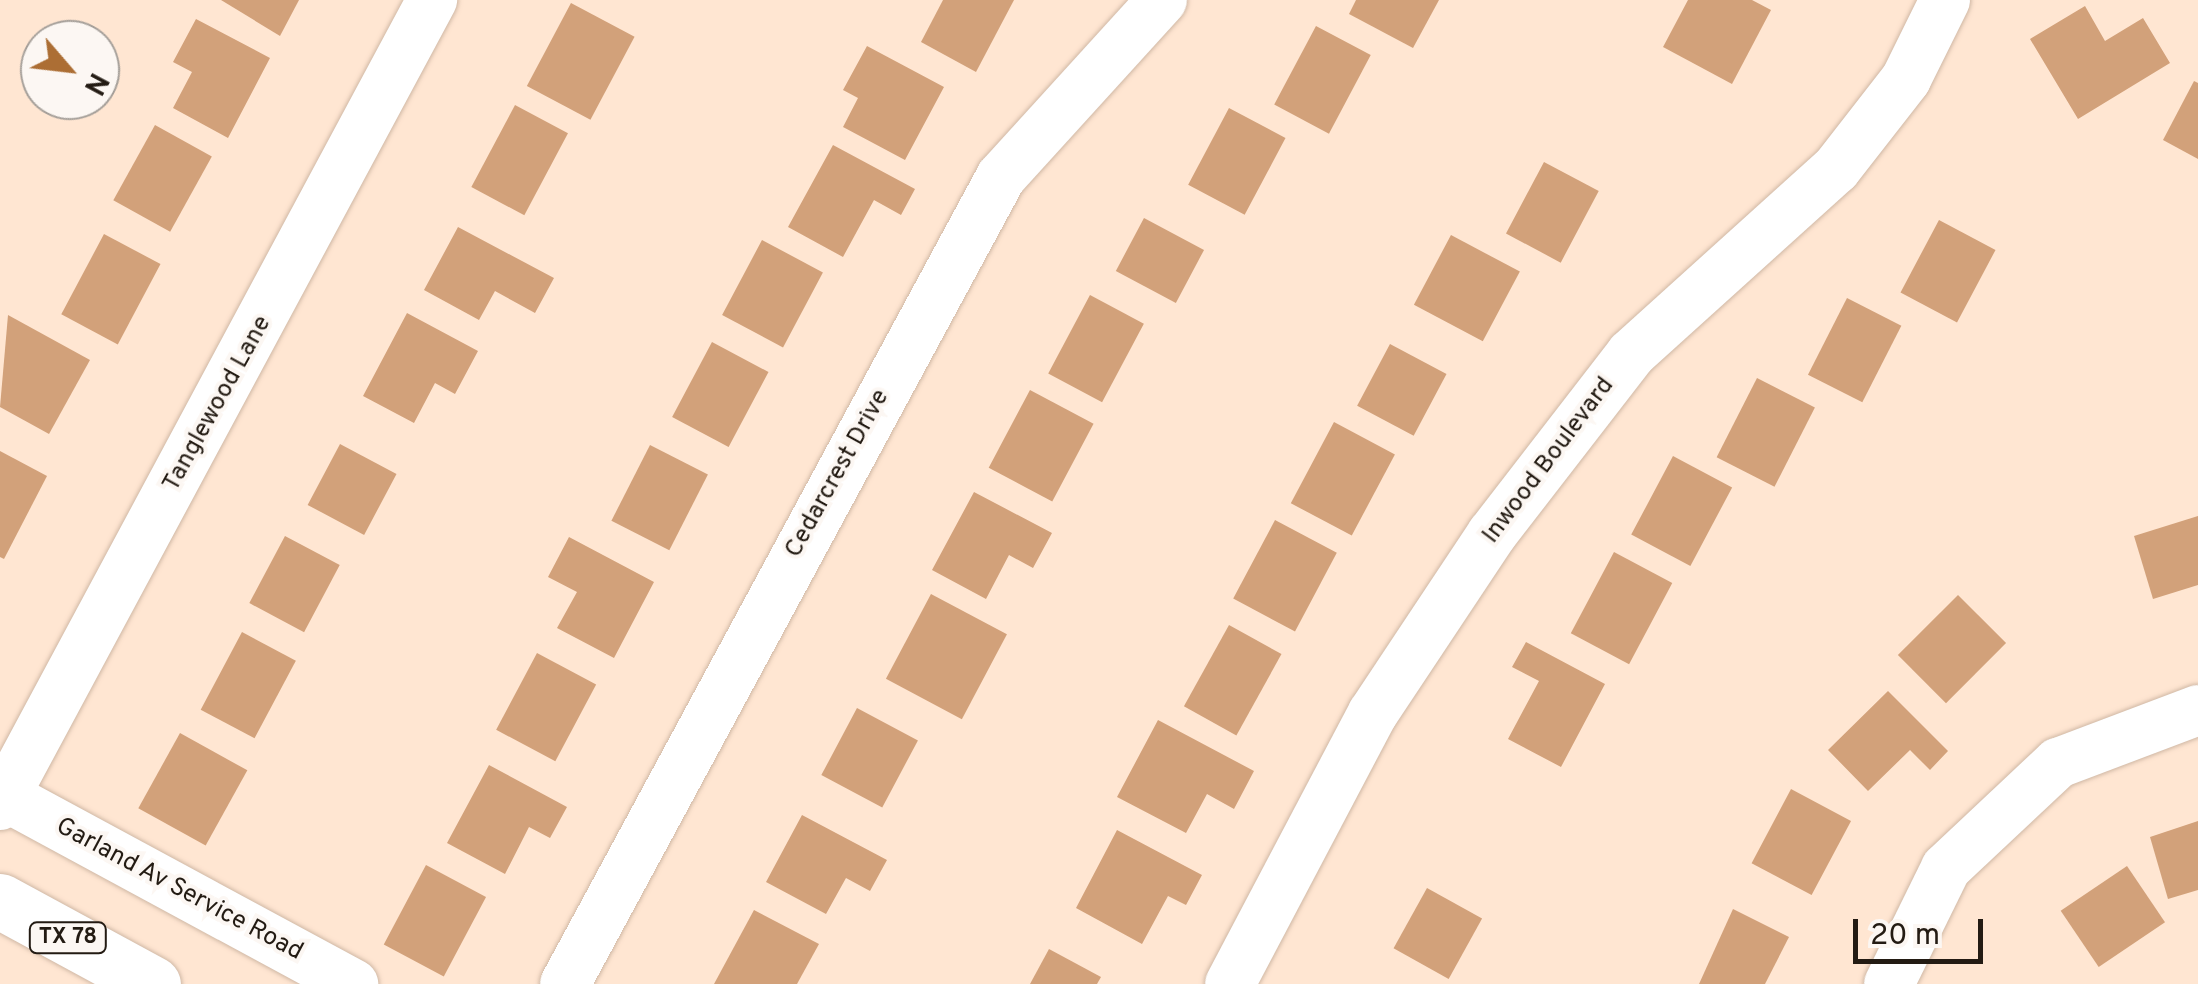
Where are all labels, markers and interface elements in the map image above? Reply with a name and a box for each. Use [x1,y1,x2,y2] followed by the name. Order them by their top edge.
[20,20,120,120] north arrow
[74,66,115,100] text: N
[157,311,279,497] street label: Tanglewood Lane
[1477,372,1621,550] street label: Inwood Boulevard
[779,385,897,563] street label: Cedarcrest Drive
[50,812,308,968] street label: Garland Av Service Road
[1858,899,1988,961] scale bar
[1870,918,1940,955] text: 20 m
[28,921,108,955] road number: TX 78

